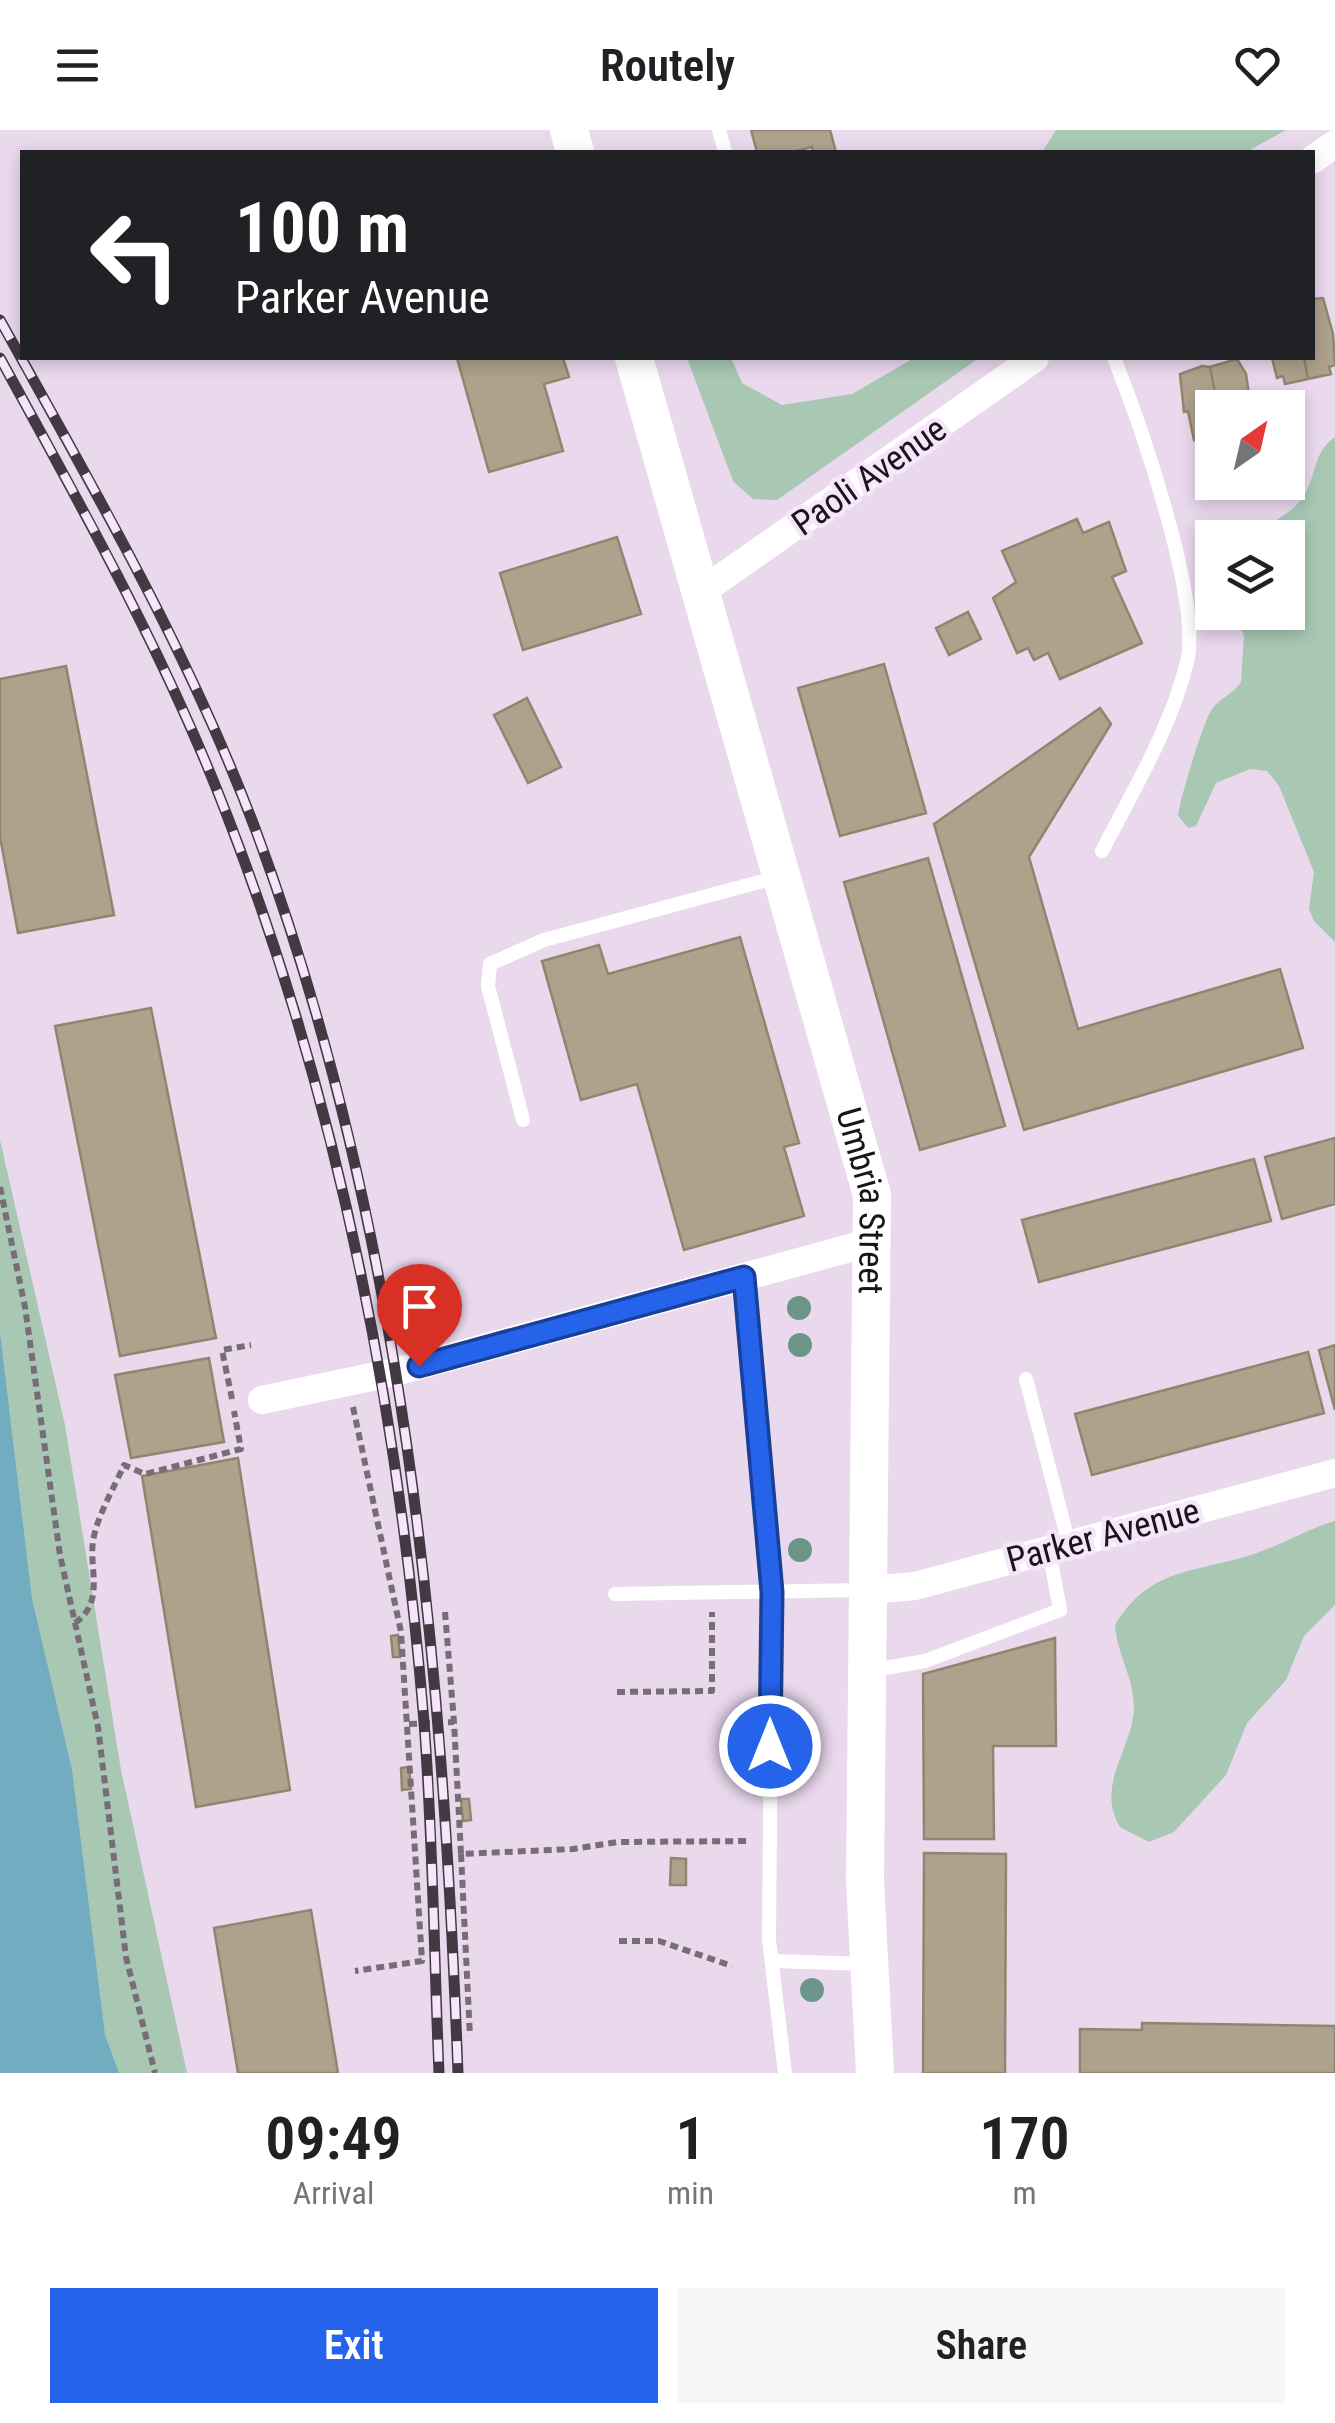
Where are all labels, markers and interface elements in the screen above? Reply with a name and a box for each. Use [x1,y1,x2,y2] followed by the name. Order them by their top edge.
[50,38,105,93] icon: menu
[1230,38,1285,93] icon: heart
[600,39,735,92] text: Routely
[235,187,409,269] text: 100 m
[70,190,200,320] icon: left
[235,271,490,324] text: Parker Avenue
[1195,390,1305,500] north arrow
[1195,390,1305,630] map controls
[784,408,954,544] street label: Paoli Avenue
[1195,520,1305,630] button: layers
[827,1103,892,1294] street label: Umbria Street
[377,1264,462,1367] pin
[392,1279,447,1334] icon: arrive
[1002,1490,1204,1581] street label: Parker Avenue
[718,1694,822,1798] position arrow
[265,2103,402,2174] text: 09:49
[675,2103,706,2174] text: 1
[979,2103,1070,2174] text: 170
[293,2174,374,2212] text: Arrival
[667,2174,714,2212] text: min
[1012,2174,1037,2212] text: m
[50,2288,658,2403] button: Exit
[678,2288,1285,2403] button: Share

